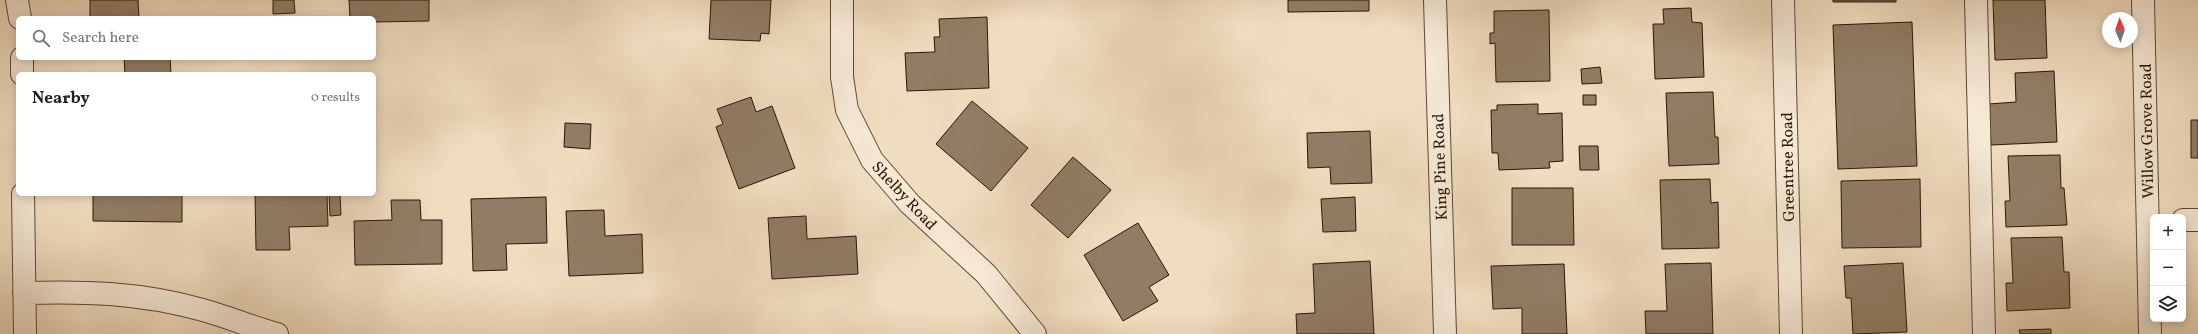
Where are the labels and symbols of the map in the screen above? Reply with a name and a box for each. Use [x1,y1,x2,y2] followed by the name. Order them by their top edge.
[2102,12,2138,48] north arrow
[2136,63,2160,199] street label: Willow Grove Road
[1777,112,1801,222] street label: Greentree Road
[1428,113,1454,221] street label: King Pine Road
[866,157,941,236] street label: Shelby Road

